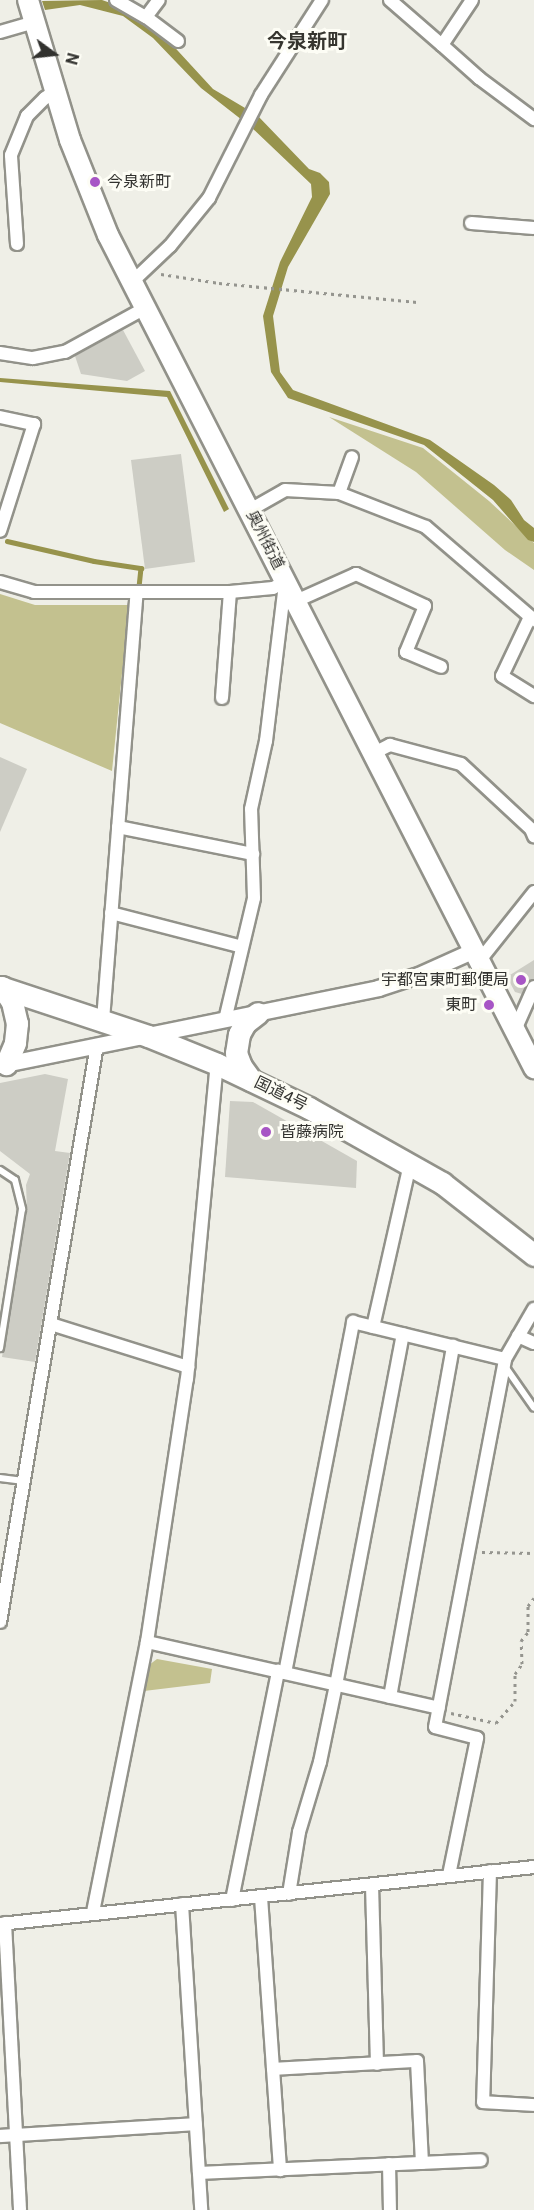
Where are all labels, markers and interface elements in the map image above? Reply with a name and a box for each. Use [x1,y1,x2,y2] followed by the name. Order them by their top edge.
[24,24,84,84] north arrow
[267,29,347,53] district label: 今泉新町
[61,51,83,67] text: N
[107,172,171,192] place label: 今泉新町
[88,175,102,189] marker: 今泉新町
[242,507,288,573] street label: 奥州街道
[381,970,509,990] place label: 宇都宮東町郵便局
[514,973,528,987] marker: 宇都宮東町郵便局
[445,995,477,1015] place label: 東町
[482,998,496,1012] marker: 東町
[251,1073,311,1115] street label: 国道4号
[280,1122,344,1142] place label: 皆藤病院
[257,1123,275,1141] marker: 皆藤病院

